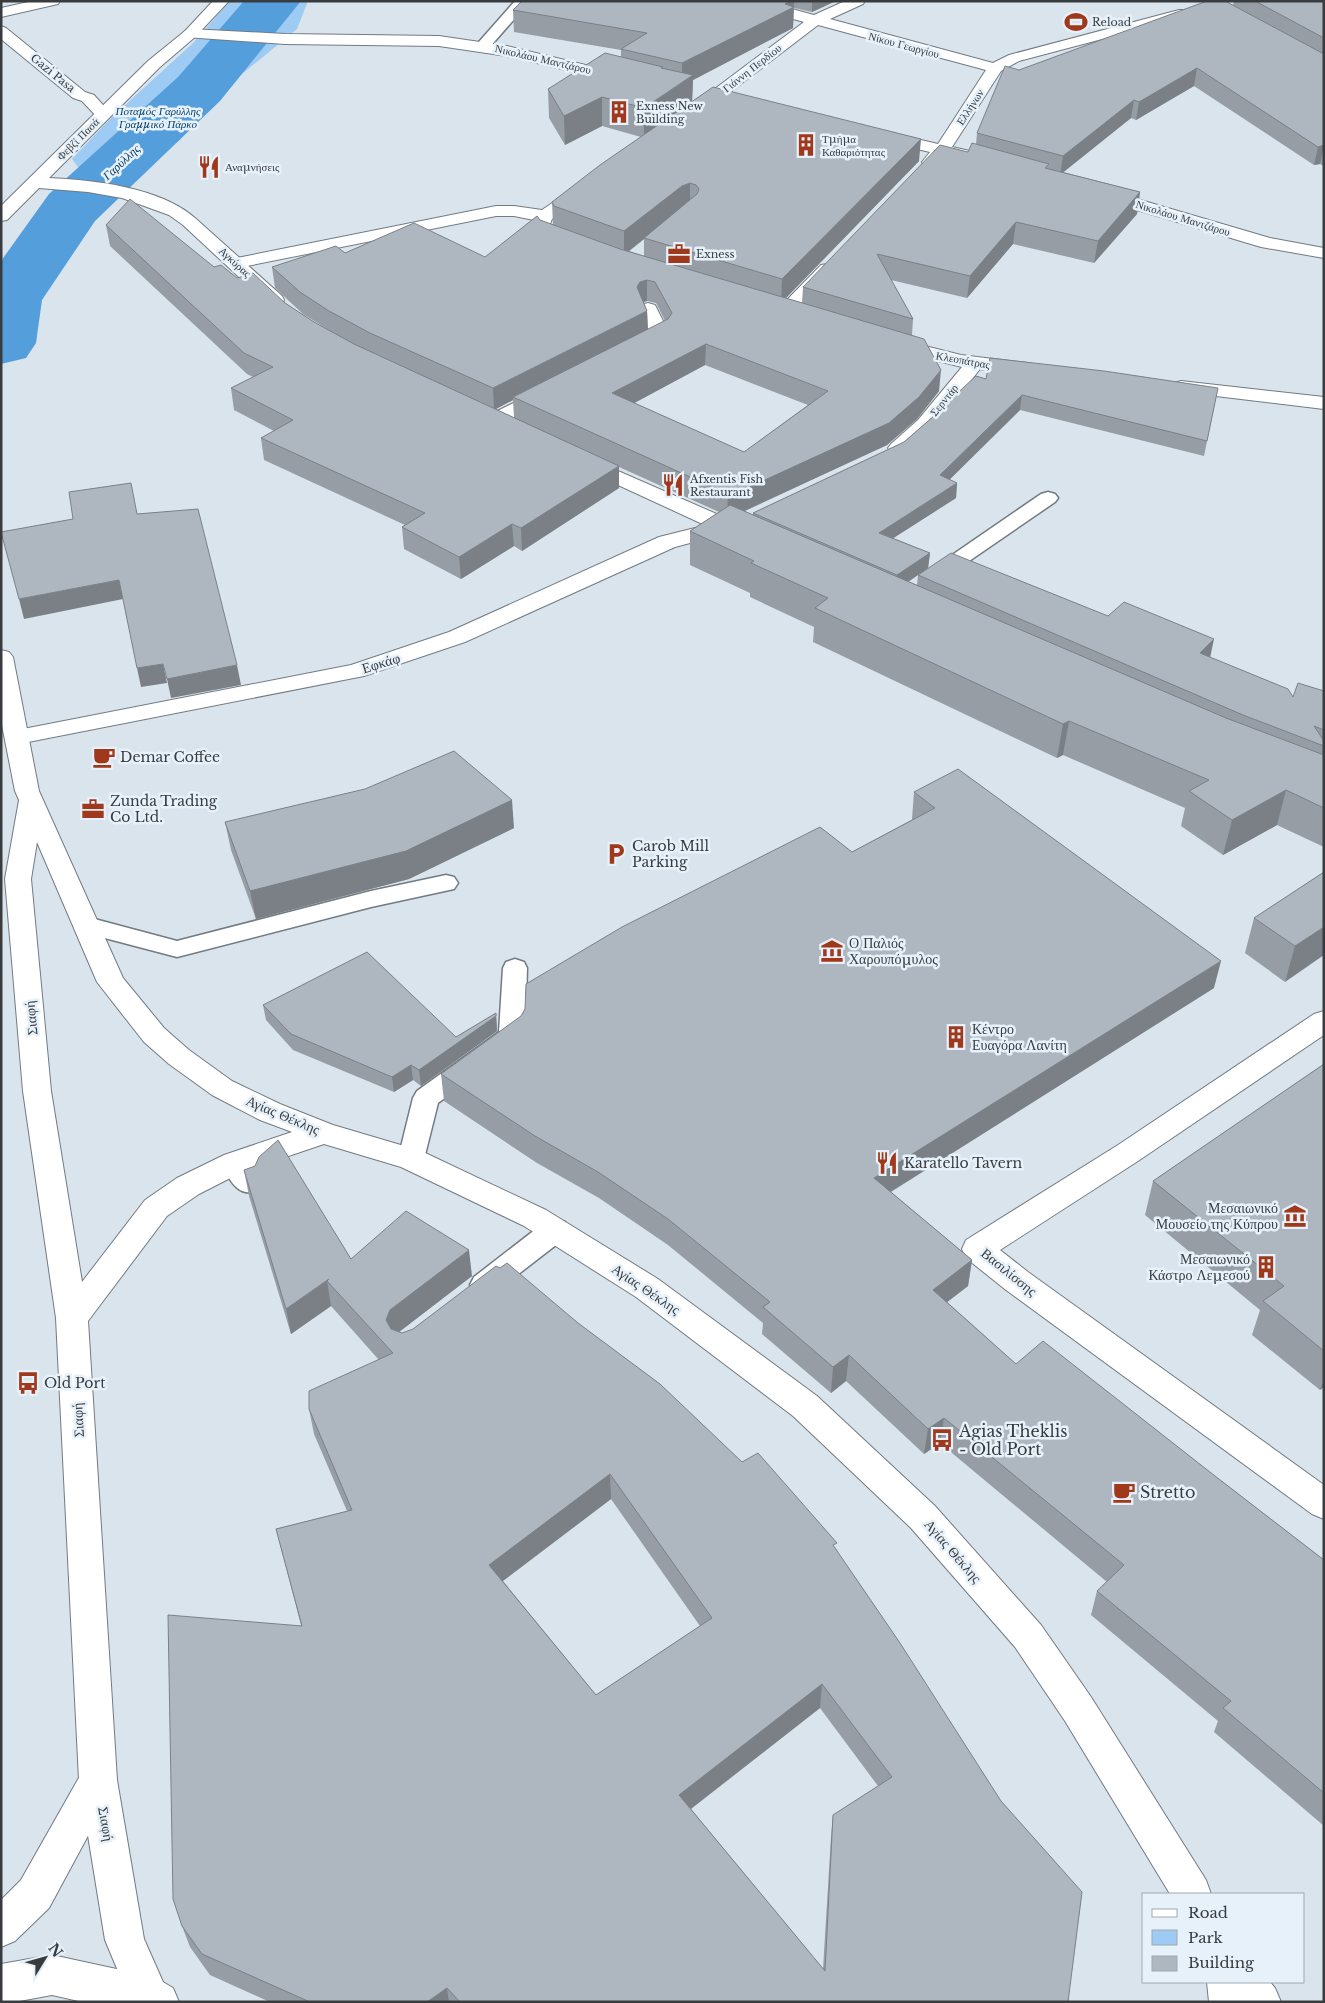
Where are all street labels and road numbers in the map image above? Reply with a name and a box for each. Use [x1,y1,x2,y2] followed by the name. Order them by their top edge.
[867,29,941,61] street label: Νίκου Γεωργίου
[720,40,785,95] street label: Γιάννη Περδίου
[494,41,593,77] street label: Νικολάου Μαντζάρου
[28,51,79,96] street label: Gazi Pasa
[953,86,987,128] street label: Ελλήνων
[54,115,102,163] street label: Φεβζί Πασά
[1134,197,1233,239] street label: Νικολάου Μαντζάρου
[216,244,255,281] street label: Αγκύρας
[935,348,992,372] street label: Κλεοπάτρας
[927,381,961,419] street label: Σερντάρ
[360,649,402,677] street label: Εφκάφ
[21,1000,41,1036] street label: Σιαφή
[243,1091,323,1139] street label: Αγίας Θέκλης
[977,1244,1041,1300] street label: Βασιλίσσης
[608,1260,684,1319] street label: Αγίας Θέκλης
[68,1402,88,1438] street label: Σιαφή
[920,1515,986,1587] street label: Αγίας Θέκλης
[94,1805,118,1843] street label: Σιαφή

